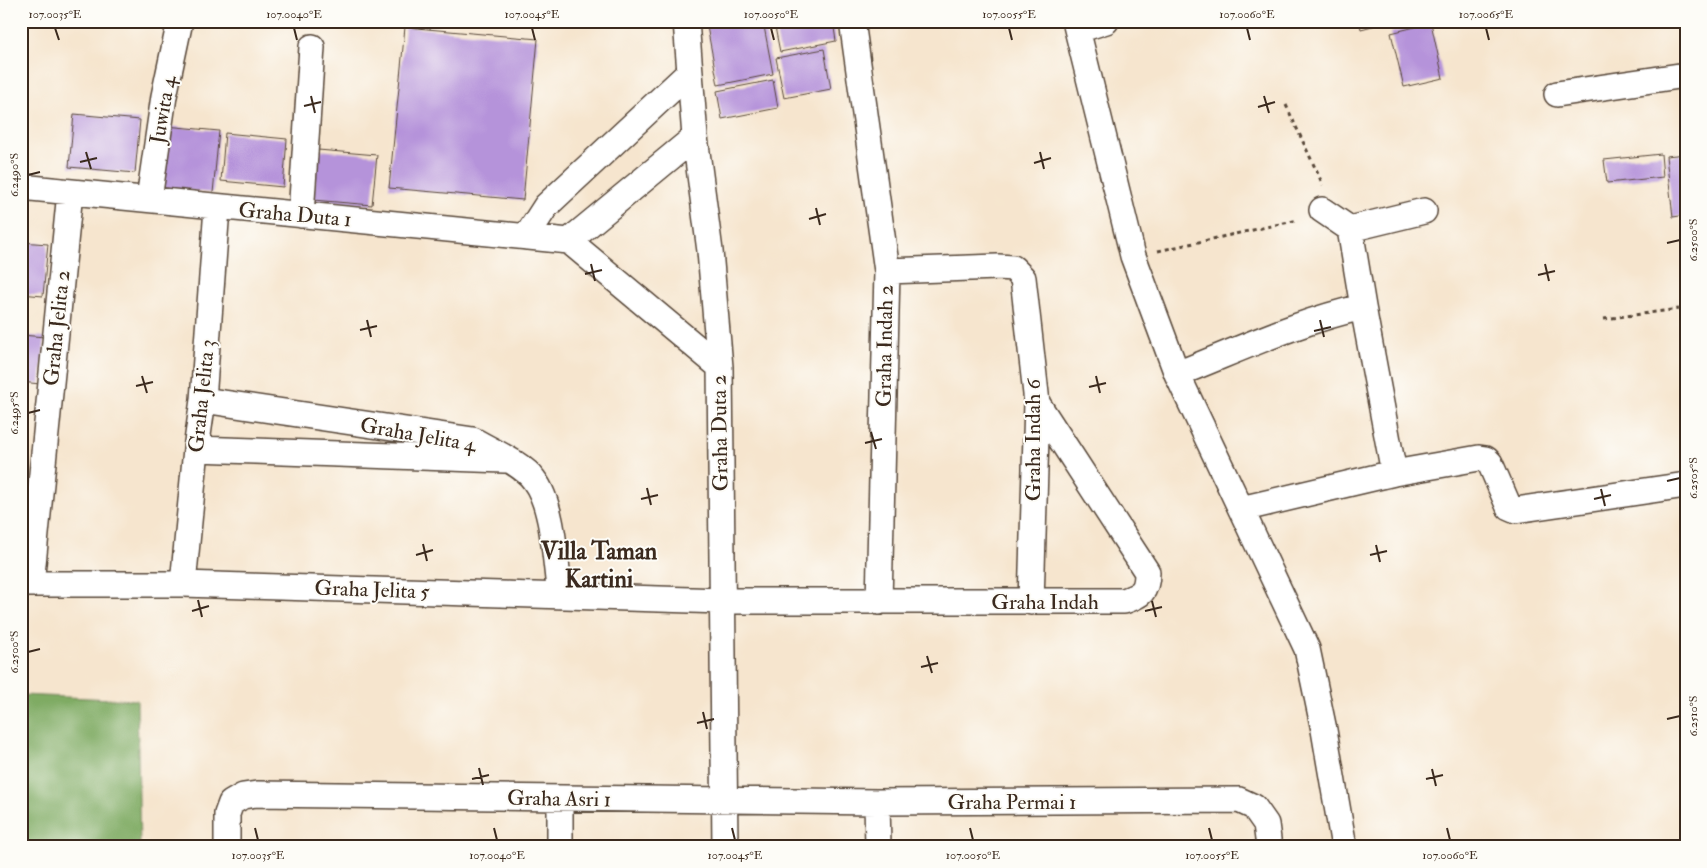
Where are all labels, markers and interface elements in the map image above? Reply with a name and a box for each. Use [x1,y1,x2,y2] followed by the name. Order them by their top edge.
[29,7,82,22] text: 107.0035°E
[266,7,322,22] text: 107.0040°E
[505,7,560,22] text: 107.0045°E
[744,7,799,22] text: 107.0050°E
[982,7,1036,22] text: 107.0055°E
[1219,7,1275,22] text: 107.0060°E
[1459,7,1514,22] text: 107.0065°E
[144,72,183,147] street label: Juwita 4
[7,153,22,197] text: 6.2490°S
[237,197,353,233] street label: Graha Duta 1
[1686,219,1701,261] text: 6.2500°S
[37,269,77,387] street label: Graha Jelita 2
[870,285,900,407] street label: Graha Indah 2
[183,338,221,454] street label: Graha Jelita 3
[705,374,735,492] street label: Graha Duta 2
[1020,377,1047,501] street label: Graha Indah 6
[7,391,22,435] text: 6.2495°S
[358,412,480,459] street label: Graha Jelita 4
[1686,457,1701,499] text: 6.2505°S
[540,536,658,595] district label: Villa Taman Kartini
[314,575,431,606] street label: Graha Jelita 5
[991,589,1099,616] street label: Graha Indah
[7,631,22,673] text: 6.2500°S
[1686,696,1701,736] text: 6.2510°S
[507,785,611,813] street label: Graha Asri 1
[948,789,1076,816] street label: Graha Permai 1
[232,848,285,863] text: 107.0035°E
[469,848,525,863] text: 107.0040°E
[708,848,763,863] text: 107.0045°E
[946,848,1001,863] text: 107.0050°E
[1185,848,1239,863] text: 107.0055°E
[1422,848,1478,863] text: 107.0060°E

